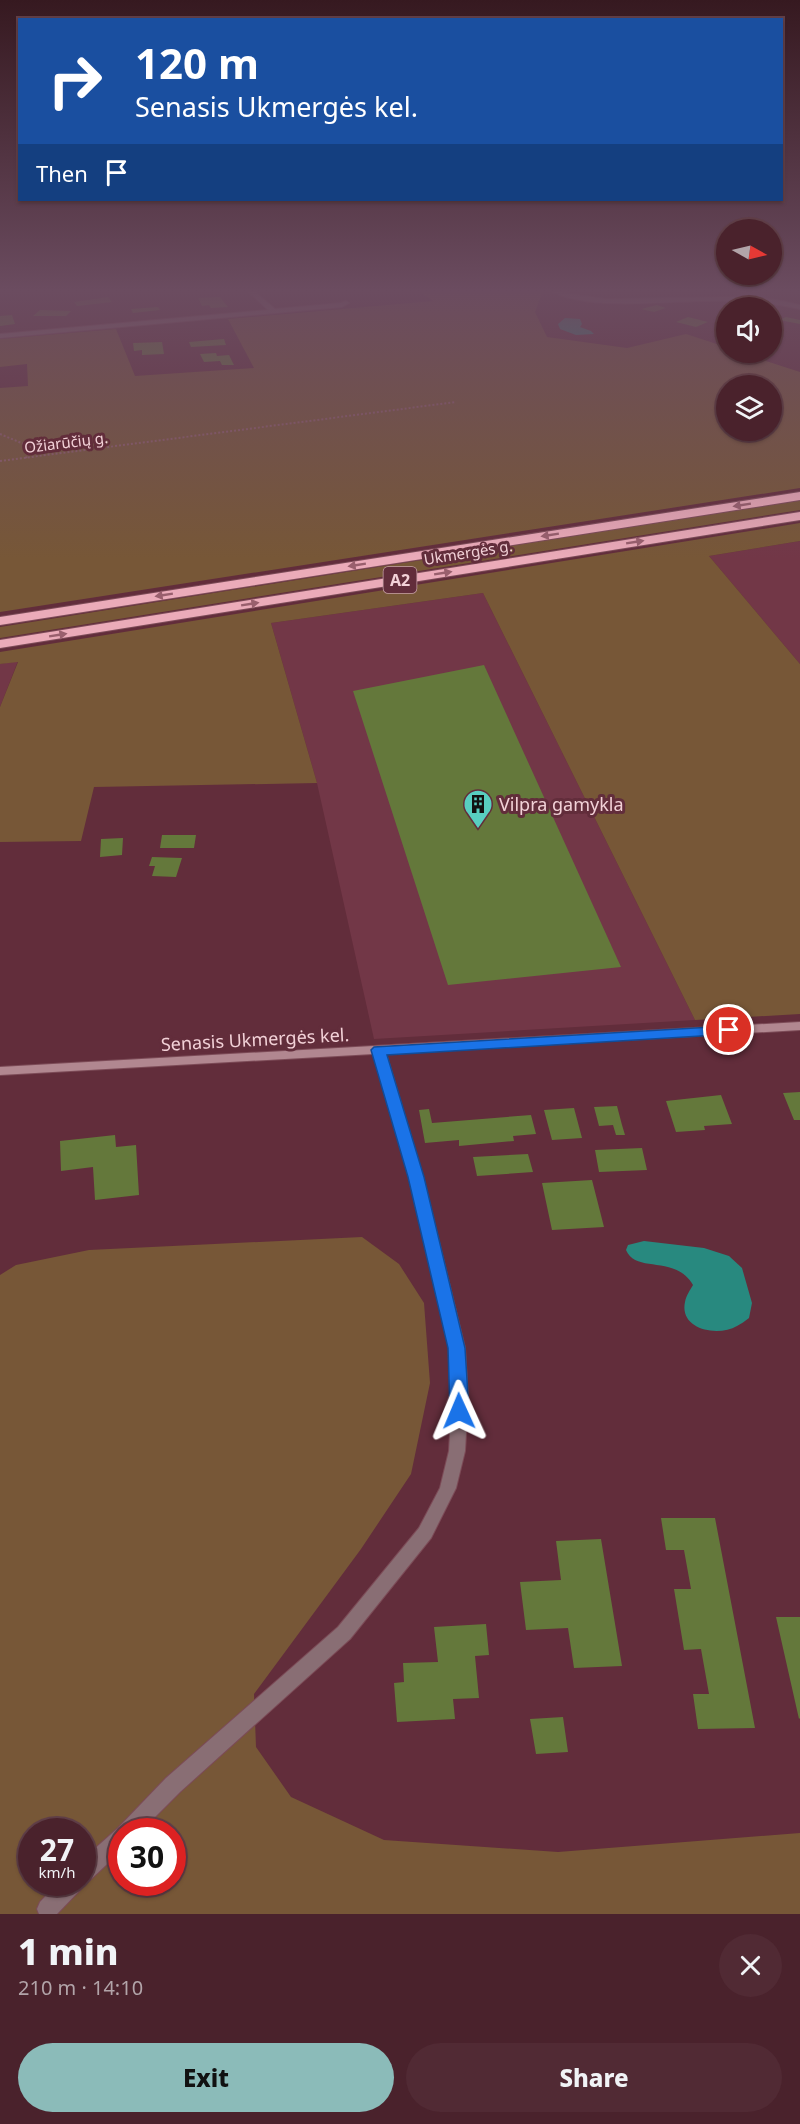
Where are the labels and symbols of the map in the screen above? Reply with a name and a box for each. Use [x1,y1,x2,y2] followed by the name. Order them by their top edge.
[716,219,782,285] north arrow
[23,427,109,457] street label: Ožiarūčių g.
[733,500,752,509] one-way arrow
[540,530,559,539] one-way arrow
[422,535,514,569] street label: Ukmergės g.
[626,538,645,547] one-way arrow
[347,561,366,570] one-way arrow
[384,567,416,593] road number: A2
[434,568,453,577] one-way arrow
[155,591,174,600] one-way arrow
[241,599,260,608] one-way arrow
[48,630,67,639] one-way arrow
[462,788,494,830] building icon: Vilpra gamykla
[499,792,624,816] place label: Vilpra gamykla
[703,1004,754,1055] pin
[160,1022,350,1056] street label: Senasis Ukmergės kel.
[427,1379,491,1443] position arrow
[108,1818,186,1896] speed limit sign: 30

